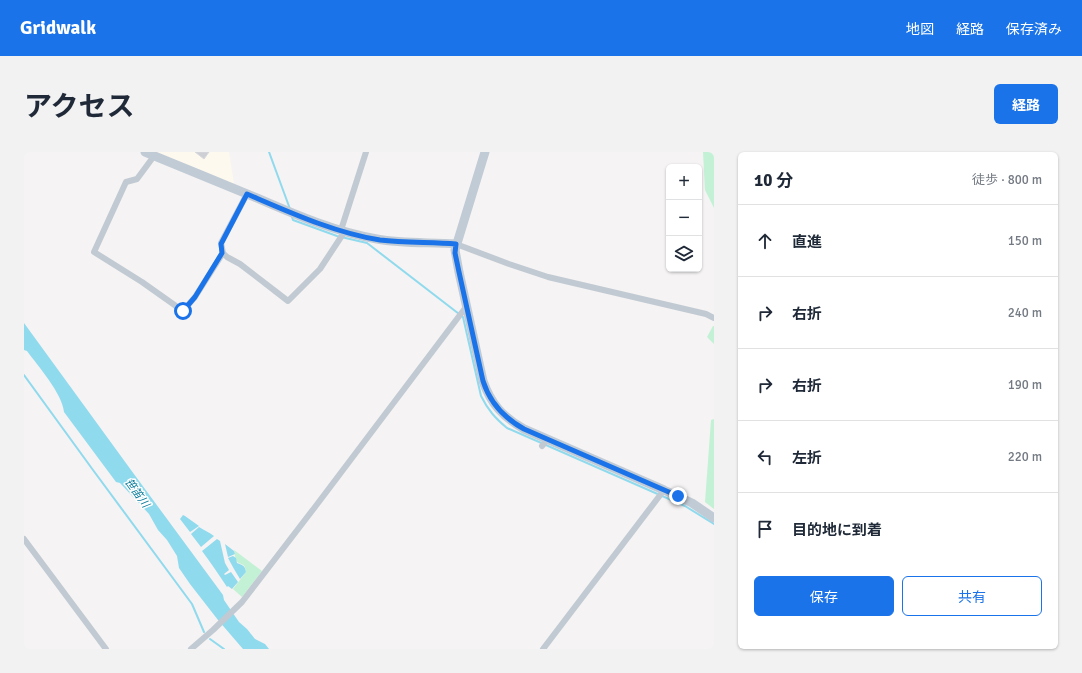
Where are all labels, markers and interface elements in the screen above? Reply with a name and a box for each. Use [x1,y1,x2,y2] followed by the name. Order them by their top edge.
[20,16,96,40] text: Gridwalk
[906,21,934,38] text: 地図
[956,21,984,38] text: 経路
[1006,21,1062,38] text: 保存済み
[994,84,1058,124] button: 経路
[24,90,135,124] text: アクセス
[666,164,702,272] map controls
[666,164,702,200] button: +
[754,170,793,191] text: 10 分
[972,172,1042,188] text: 徒歩 · 800 m
[666,200,702,236] button: −
[754,230,776,252] icon: ahead
[792,233,822,251] text: 直進
[1008,233,1042,249] text: 150 m
[666,236,702,272] button: layers
[174,302,192,320] route start
[754,302,776,324] icon: right
[792,305,822,323] text: 右折
[1008,305,1042,321] text: 240 m
[754,374,776,396] icon: right
[792,377,822,395] text: 右折
[1008,377,1042,393] text: 190 m
[754,446,776,468] icon: left
[792,449,822,467] text: 左折
[1008,449,1042,465] text: 220 m
[122,476,153,511] water label: 笹笛川
[669,487,687,505] route end
[754,518,776,540] icon: arrive
[792,521,882,539] text: 目的地に到着
[754,576,894,616] button: 保存
[902,576,1042,616] button: 共有

